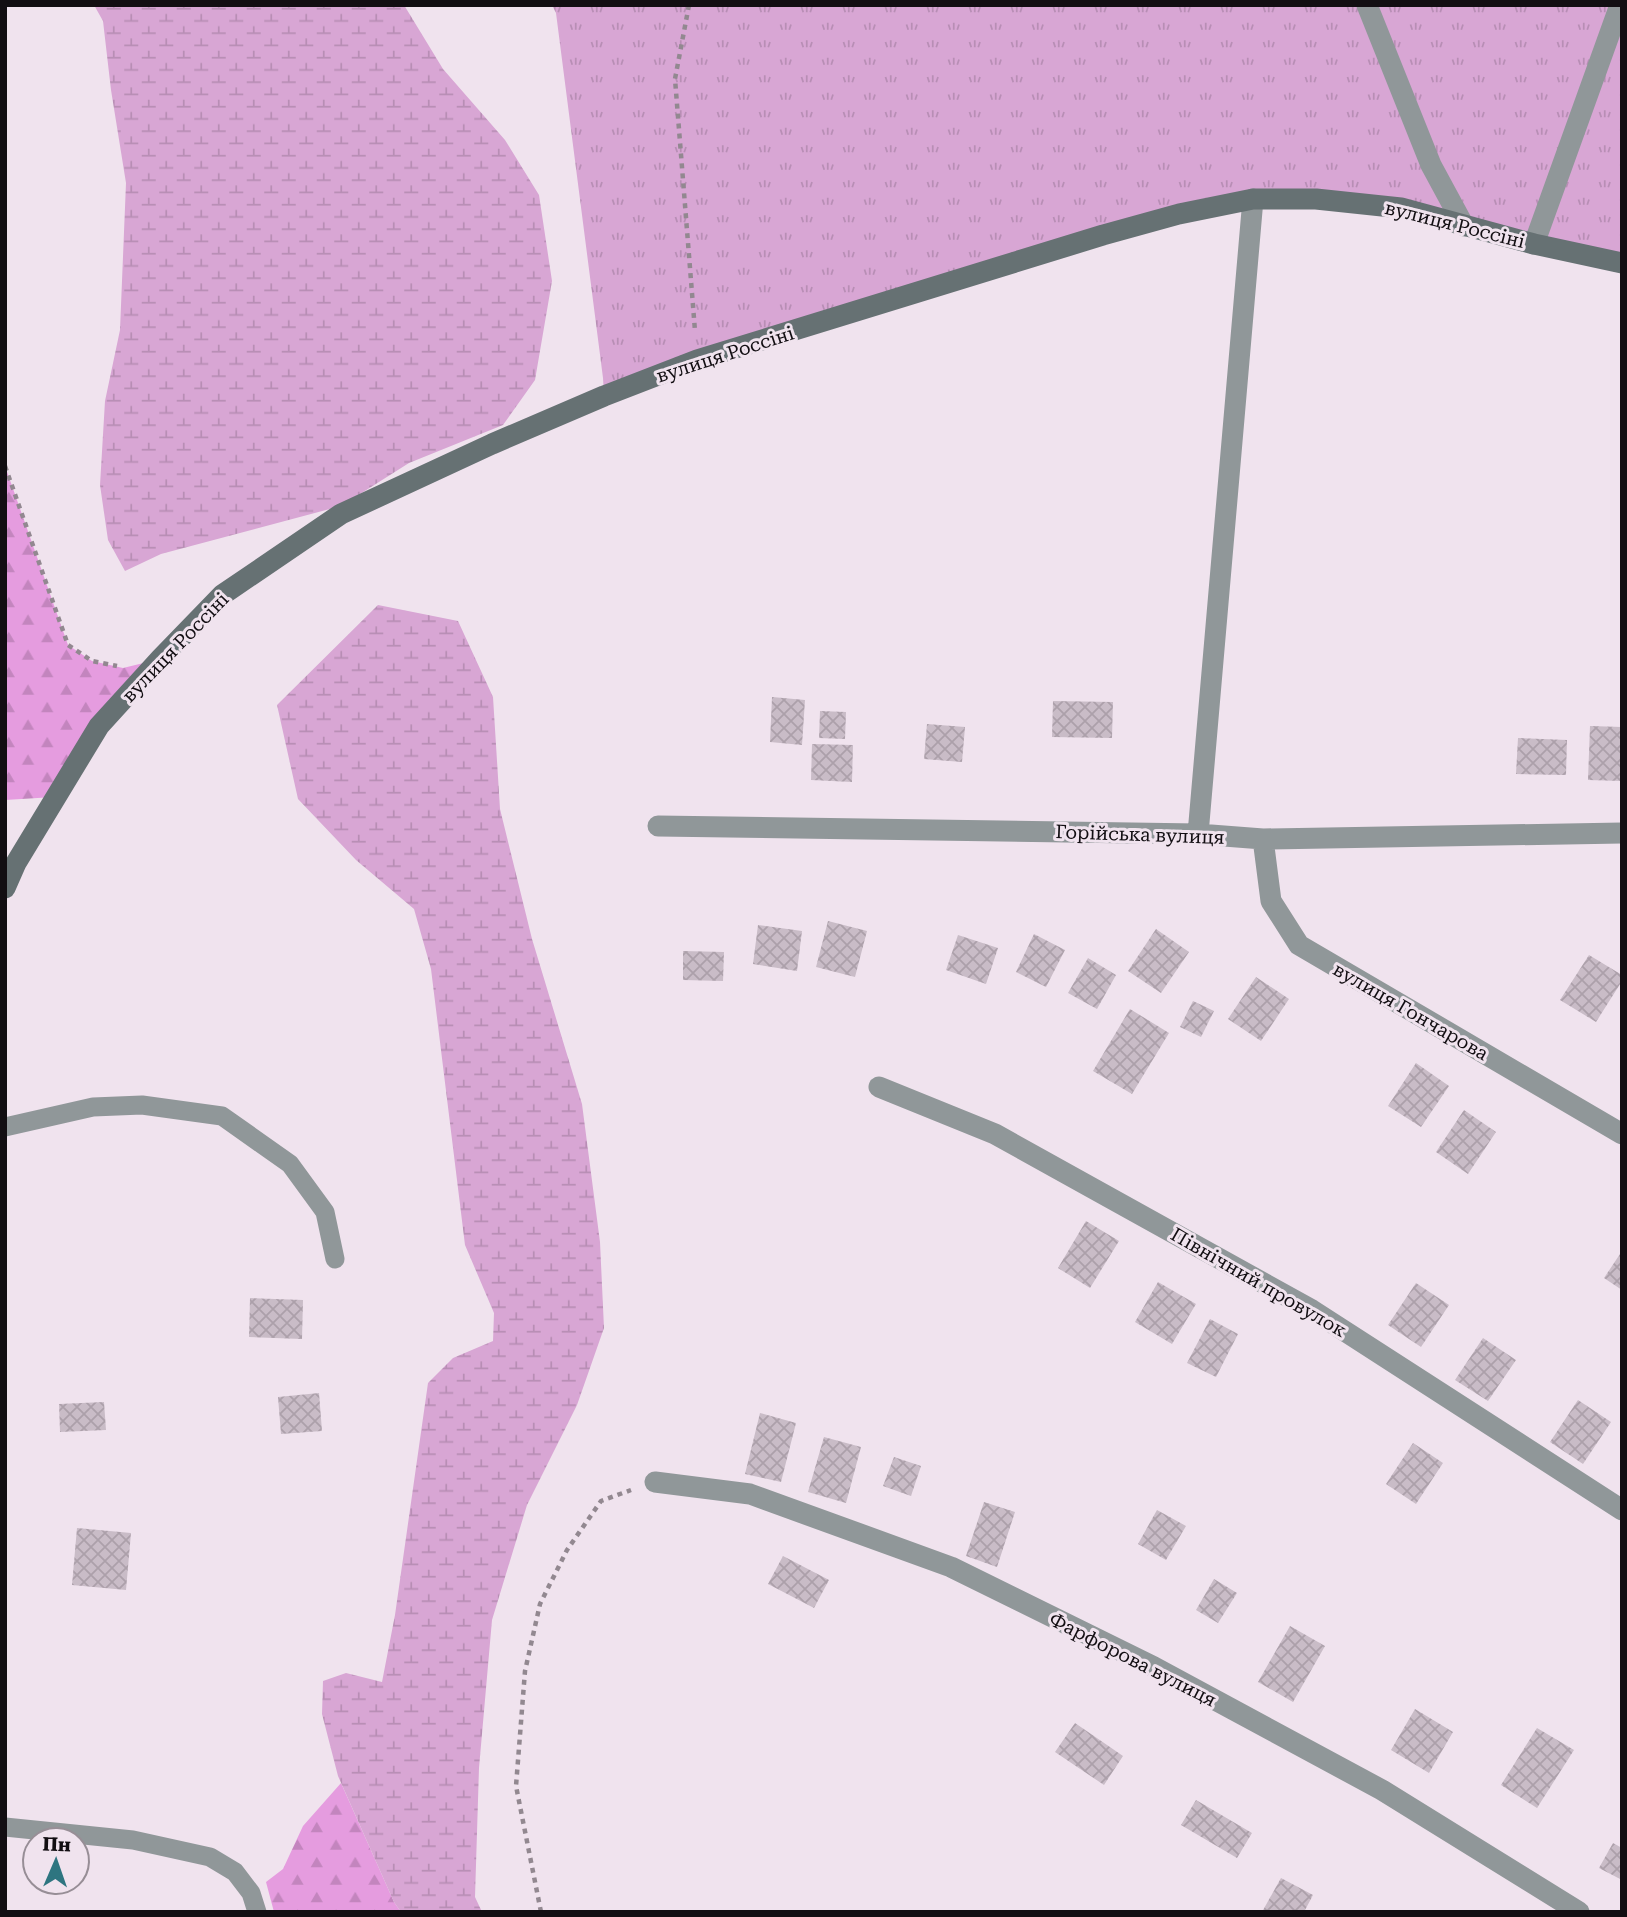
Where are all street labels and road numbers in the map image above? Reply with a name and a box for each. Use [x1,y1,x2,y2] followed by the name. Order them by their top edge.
[1383,196,1527,253] street label: вулиця Россіні
[653,321,797,388] street label: вулиця Россіні
[117,588,233,707] street label: вулиця Россіні
[1055,820,1225,849] street label: Горійська вулиця
[1329,958,1493,1066] street label: вулиця Гончарова
[1167,1223,1351,1342] street label: Північний провулок
[1045,1607,1220,1712] street label: Фарфорова вулиця

